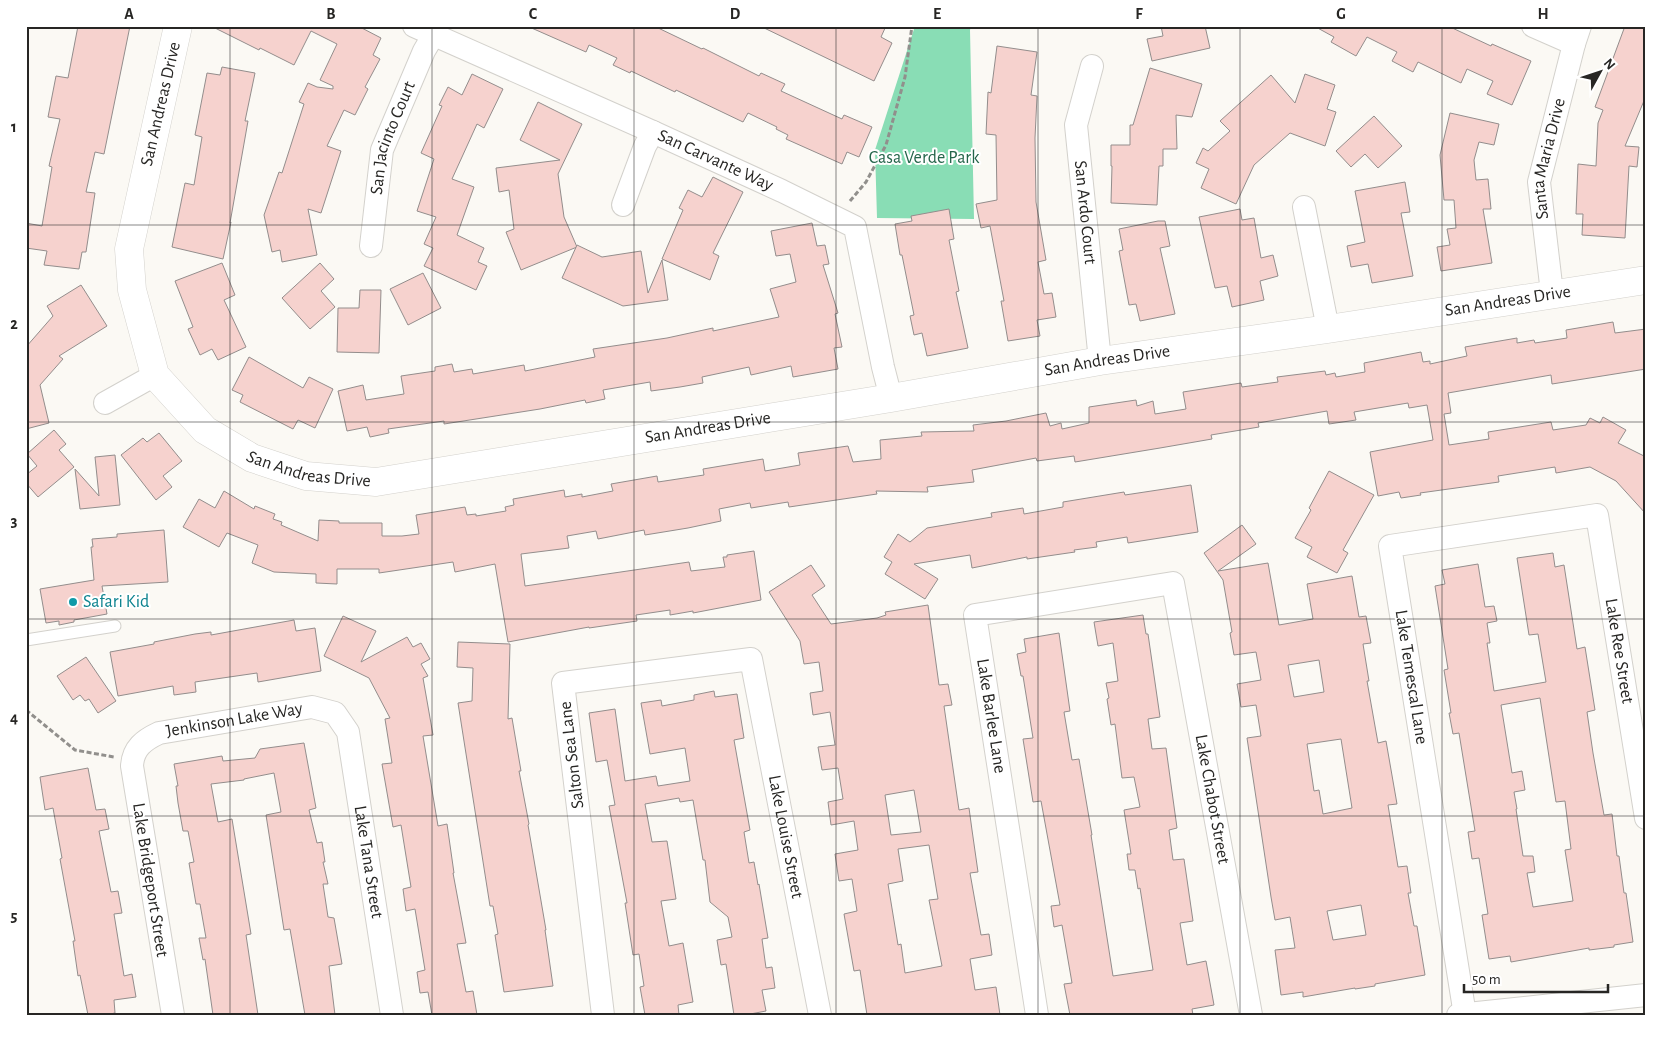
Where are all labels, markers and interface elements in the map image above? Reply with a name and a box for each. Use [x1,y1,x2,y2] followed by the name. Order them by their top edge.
[124,6,134,22] text: A
[326,6,336,22] text: B
[529,6,538,22] text: C
[730,6,741,22] text: D
[933,6,941,22] text: E
[1135,6,1143,22] text: F
[1336,6,1346,22] text: G
[1537,6,1549,22] text: H
[138,40,184,168] street label: San Andreas Drive
[1574,48,1624,98] north arrow
[1601,56,1618,73] text: N
[368,79,419,196] street label: San Jacinto Court
[1530,96,1569,220] street label: Santa Maria Drive
[11,119,17,135] text: 1
[655,126,776,195] street label: San Carvante Way
[869,149,980,167] park label: Casa Verde Park
[1071,160,1099,265] street label: San Ardo Court
[1444,283,1572,320] street label: San Andreas Drive
[10,316,18,332] text: 2
[1043,342,1171,380] street label: San Andreas Drive
[644,409,772,447] street label: San Andreas Drive
[243,448,372,491] street label: San Andreas Drive
[11,513,18,529] text: 3
[83,593,149,611] place label: Safari Kid
[67,596,79,608] marker: Safari Kid
[1602,597,1636,705] street label: Lake Ree Street
[1391,608,1431,746] street label: Lake Temescal Lane
[973,657,1009,775] street label: Lake Barlee Lane
[165,700,304,741] street label: Jenkinson Lake Way
[556,700,588,810] street label: Salton Sea Lane
[10,710,18,726] text: 4
[1191,733,1233,866] street label: Lake Chabot Street
[765,774,806,900] street label: Lake Louise Street
[129,802,171,959] street label: Lake Bridgeport Street
[351,804,386,920] street label: Lake Tana Street
[11,908,18,924] text: 5
[1464,961,1608,993] scale bar
[1472,972,1501,987] text: 50 m

